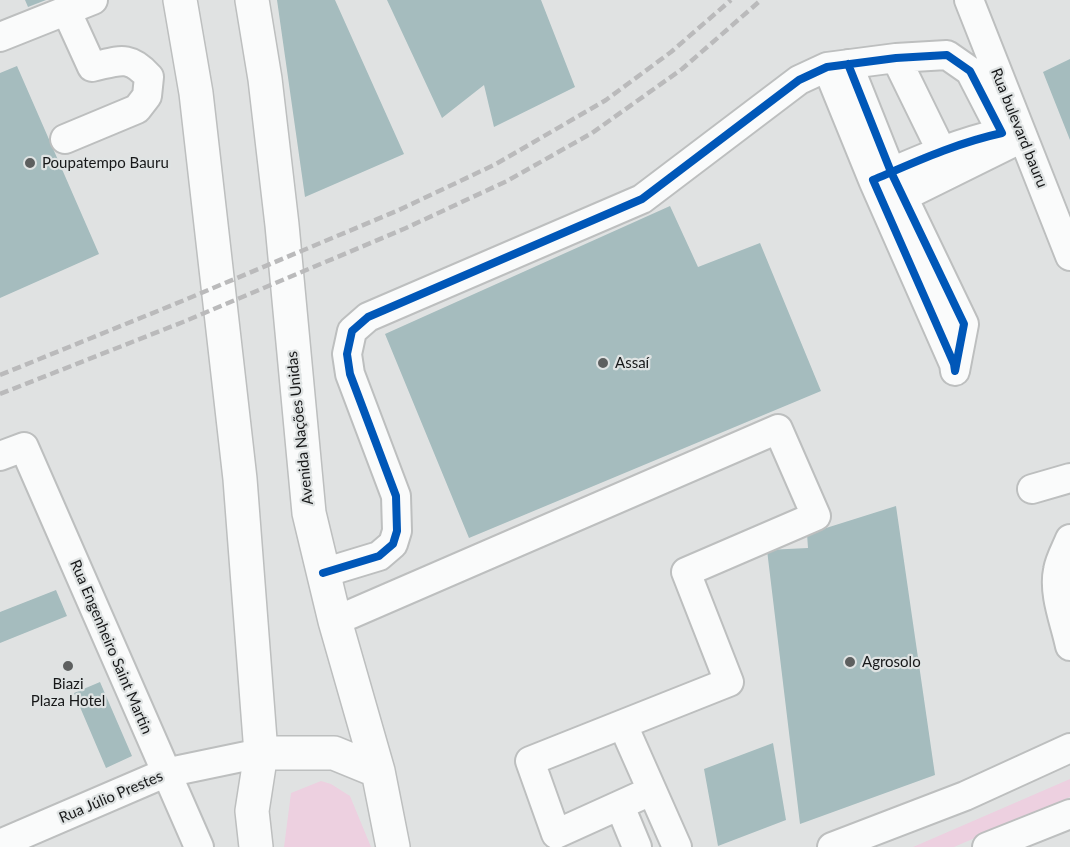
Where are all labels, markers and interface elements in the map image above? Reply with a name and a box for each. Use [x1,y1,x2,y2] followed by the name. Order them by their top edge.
[987,66,1051,190] street label: Rua bulevard bauru
[42,154,169,172] place label: Poupatempo Bauru
[23,156,37,170] marker: Poupatempo Bauru
[283,350,317,506] street label: Avenida Nações Unidas
[615,354,649,372] place label: Assaí
[596,356,610,370] marker: Assaí
[66,557,156,737] street label: Rua Engenheiro Saint Martin
[862,653,921,671] place label: Agrosolo
[843,655,857,669] marker: Agrosolo
[61,659,75,673] marker: Biazi Plaza Hotel
[31,675,105,710] place label: Biazi Plaza Hotel
[56,767,166,827] street label: Rua Júlio Prestes

